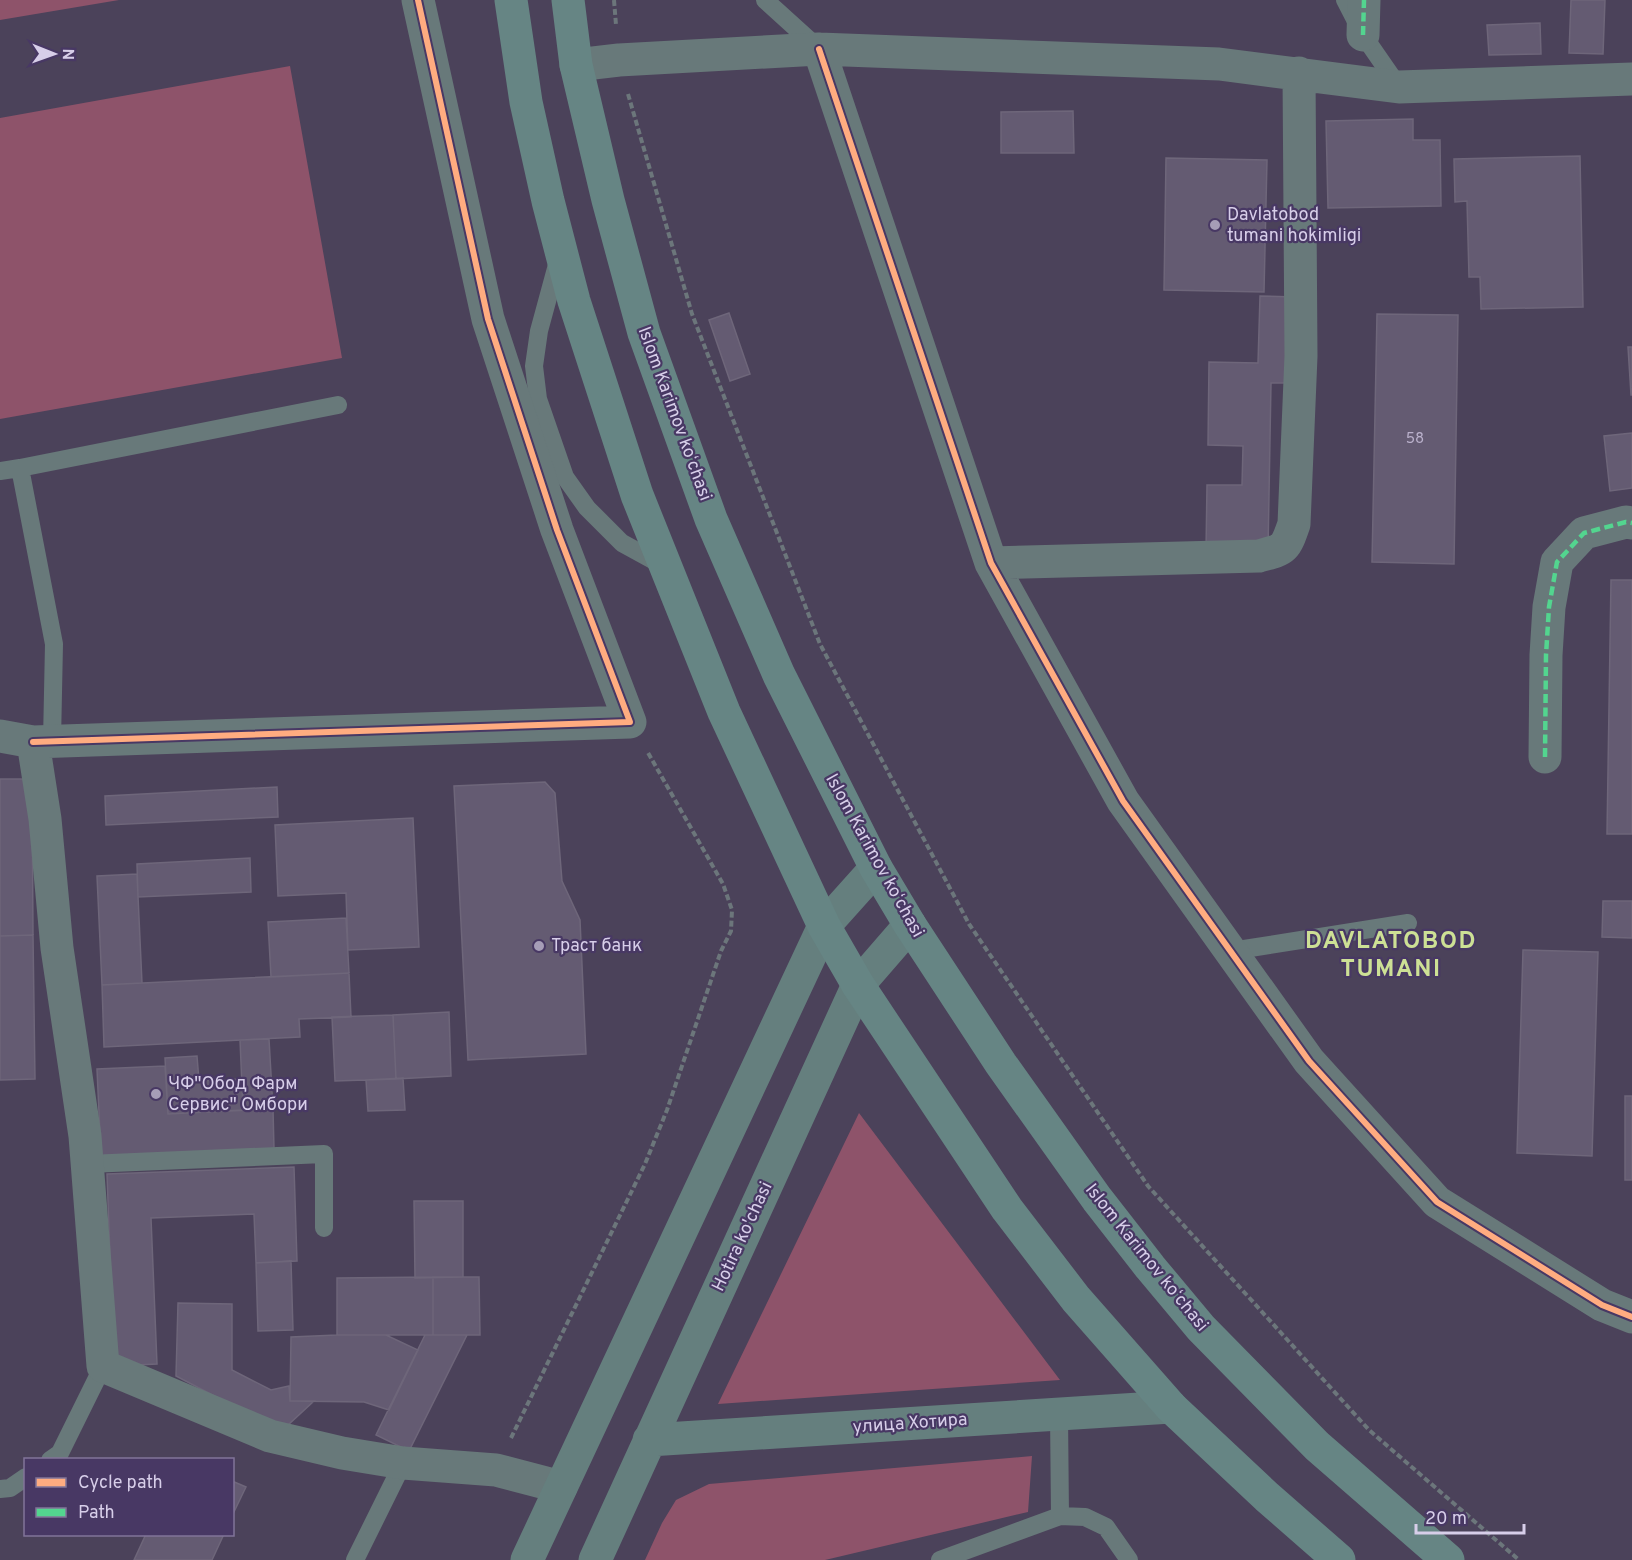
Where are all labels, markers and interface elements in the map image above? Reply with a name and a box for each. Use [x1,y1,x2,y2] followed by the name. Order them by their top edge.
[24,24,84,84] north arrow
[57,48,77,60] text: N
[1227,204,1361,248] place label: Davlatobod tumani hokimligi
[1208,218,1222,232] marker: Davlatobod tumani hokimligi
[632,324,716,504] street label: Islom Karimov koʻchasi
[1406,430,1424,449] house number: 58
[819,770,929,942] street label: Islom Karimov koʻchasi
[1305,927,1477,985] district label: DAVLATOBOD TUMANI
[551,935,642,958] place label: Траст банк
[532,939,546,953] marker: Траст банк
[168,1073,308,1117] place label: ЧФ"Обод Фарм Сервис" Омбори
[149,1087,163,1101] marker: ЧФ"Обод Фарм Сервис" Омбори
[708,1178,778,1296] street label: Hotira ko'chasi
[1079,1179,1213,1337] street label: Islom Karimov koʻchasi
[852,1409,968,1439] street label: улица Хотира
[24,1458,234,1536] legend
[78,1472,163,1495] text: Cycle path
[1416,1497,1524,1535] scale bar
[78,1502,115,1525] text: Path
[1425,1508,1467,1531] text: 20 m

